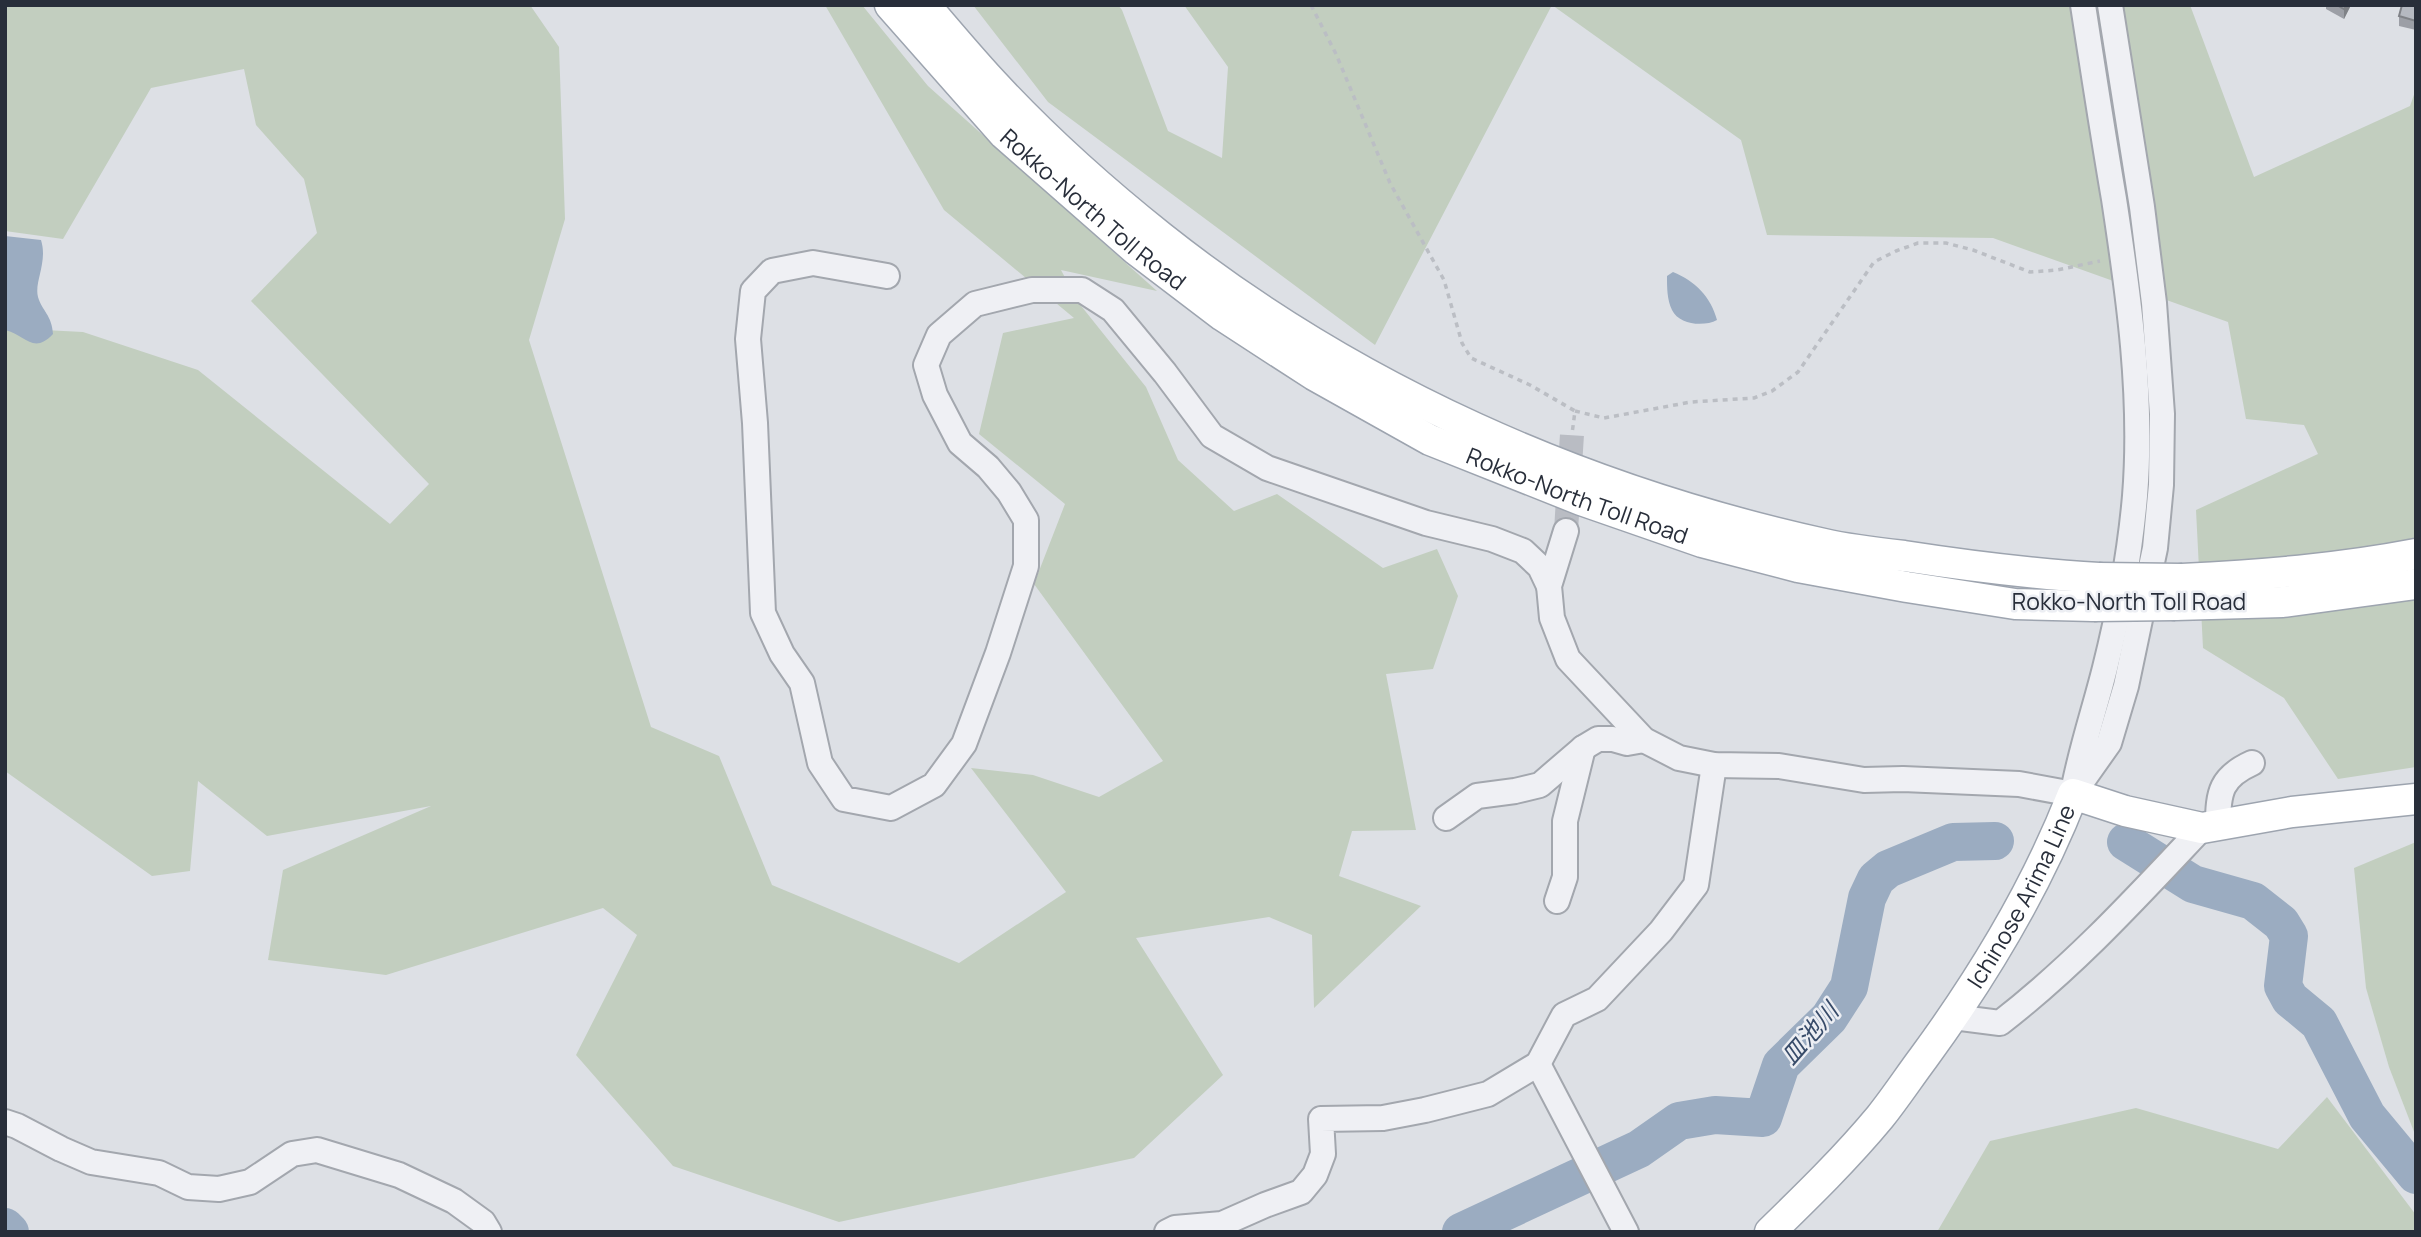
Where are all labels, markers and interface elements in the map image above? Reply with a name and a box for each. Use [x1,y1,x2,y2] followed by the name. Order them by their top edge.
[994,121,1193,297] street label: Rokko-North Toll Road
[1462,439,1693,551] street label: Rokko-North Toll Road
[2012,585,2246,617] street label: Rokko-North Toll Road
[1959,800,2082,994] street label: Ichinose Arima Line
[1773,993,1847,1071] water label: 皿池川

